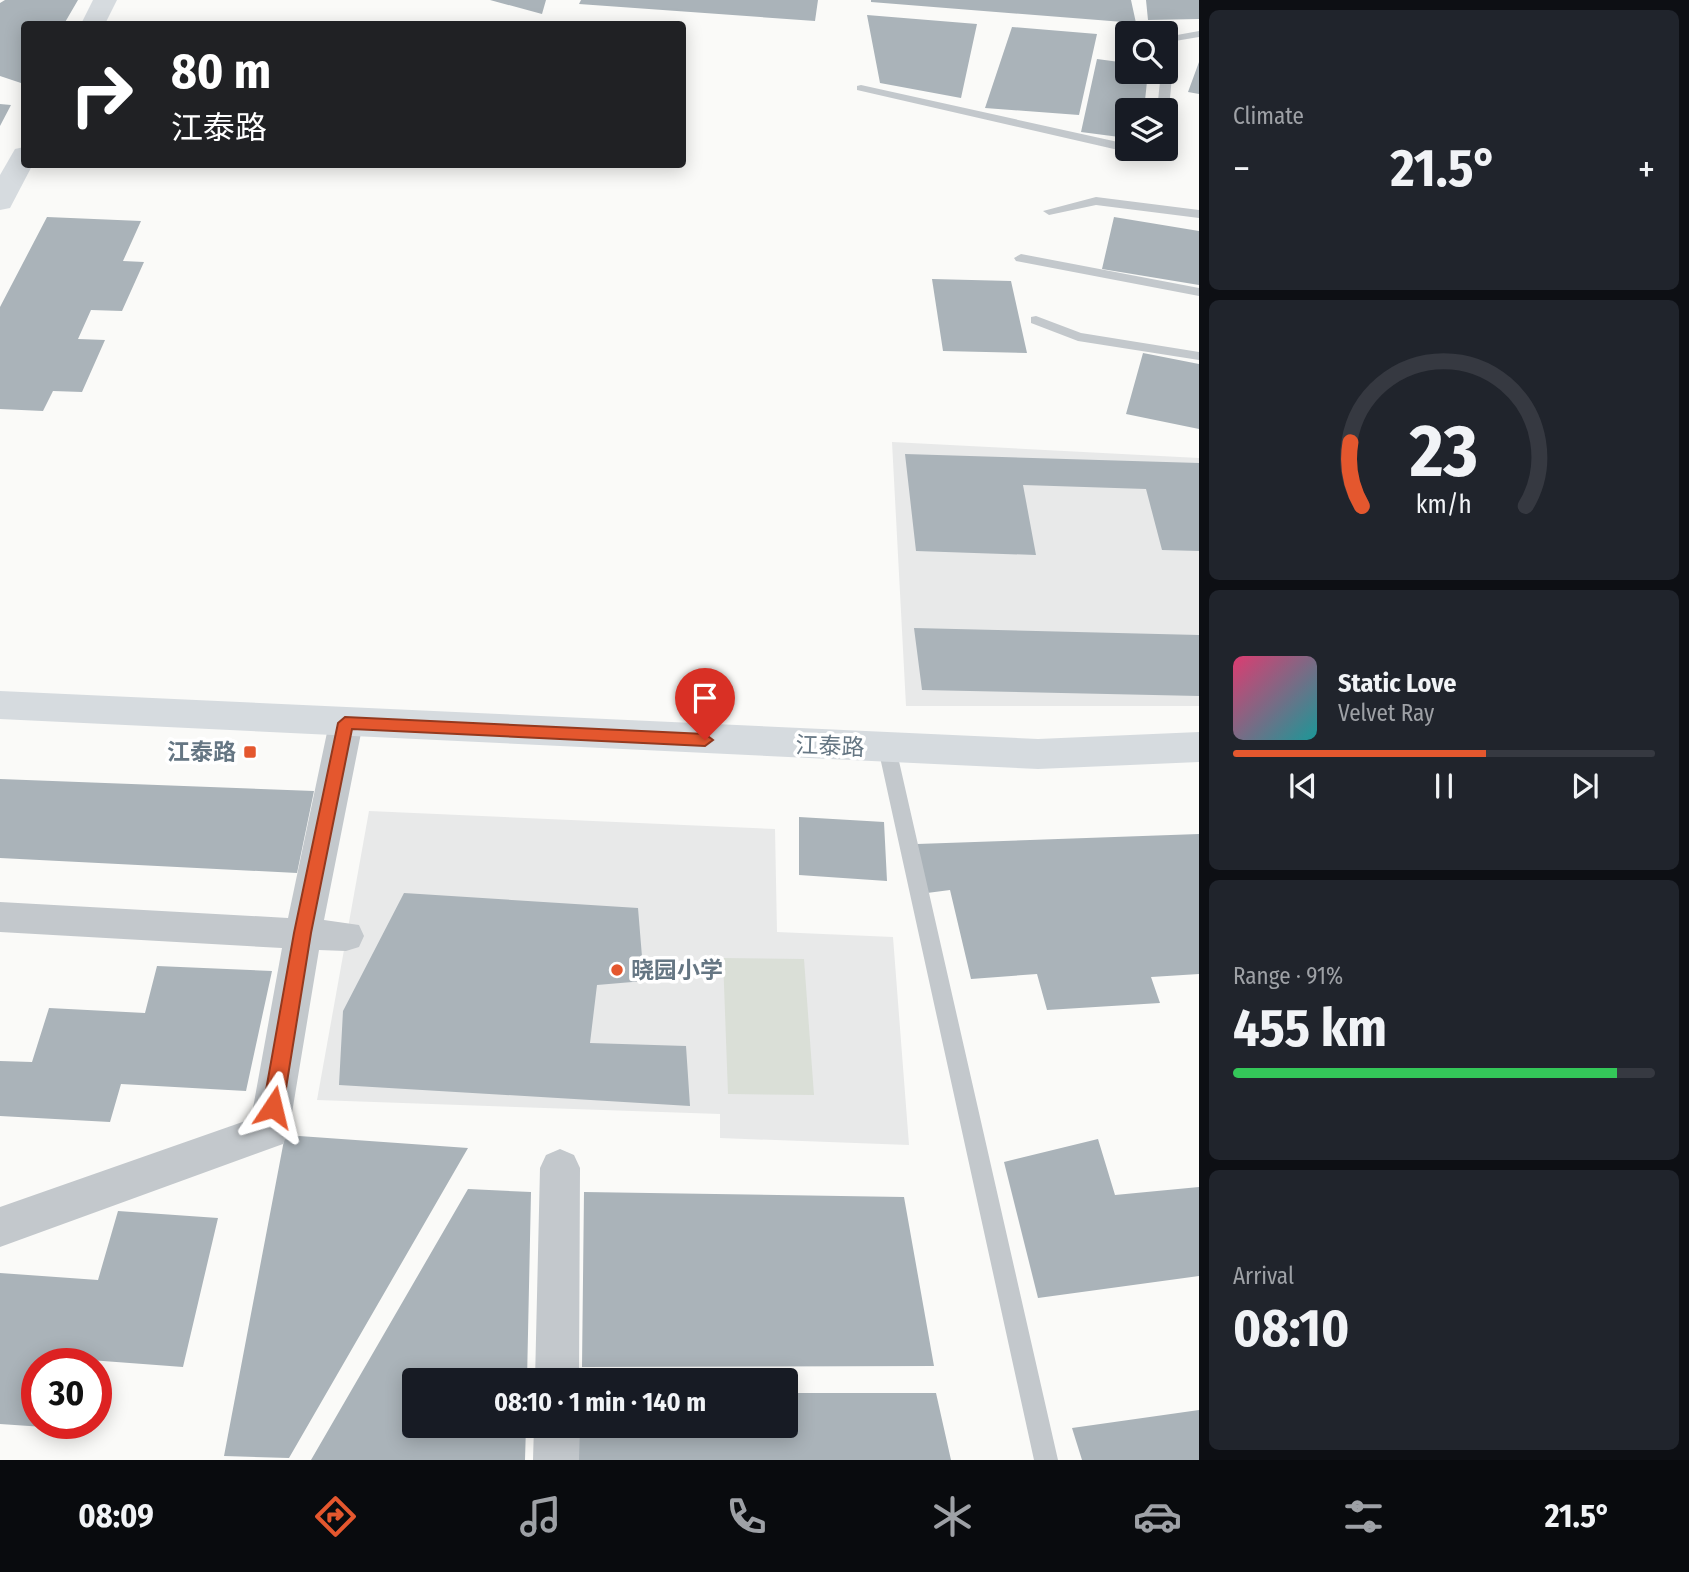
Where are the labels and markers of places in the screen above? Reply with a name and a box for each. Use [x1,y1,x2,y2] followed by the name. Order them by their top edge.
[675,668,735,740] pin
[167,738,236,766] place label: 江泰路
[242,744,258,760] marker: 江泰路
[631,956,723,984] place label: 晓园小学
[609,962,625,978] marker: 晓园小学

